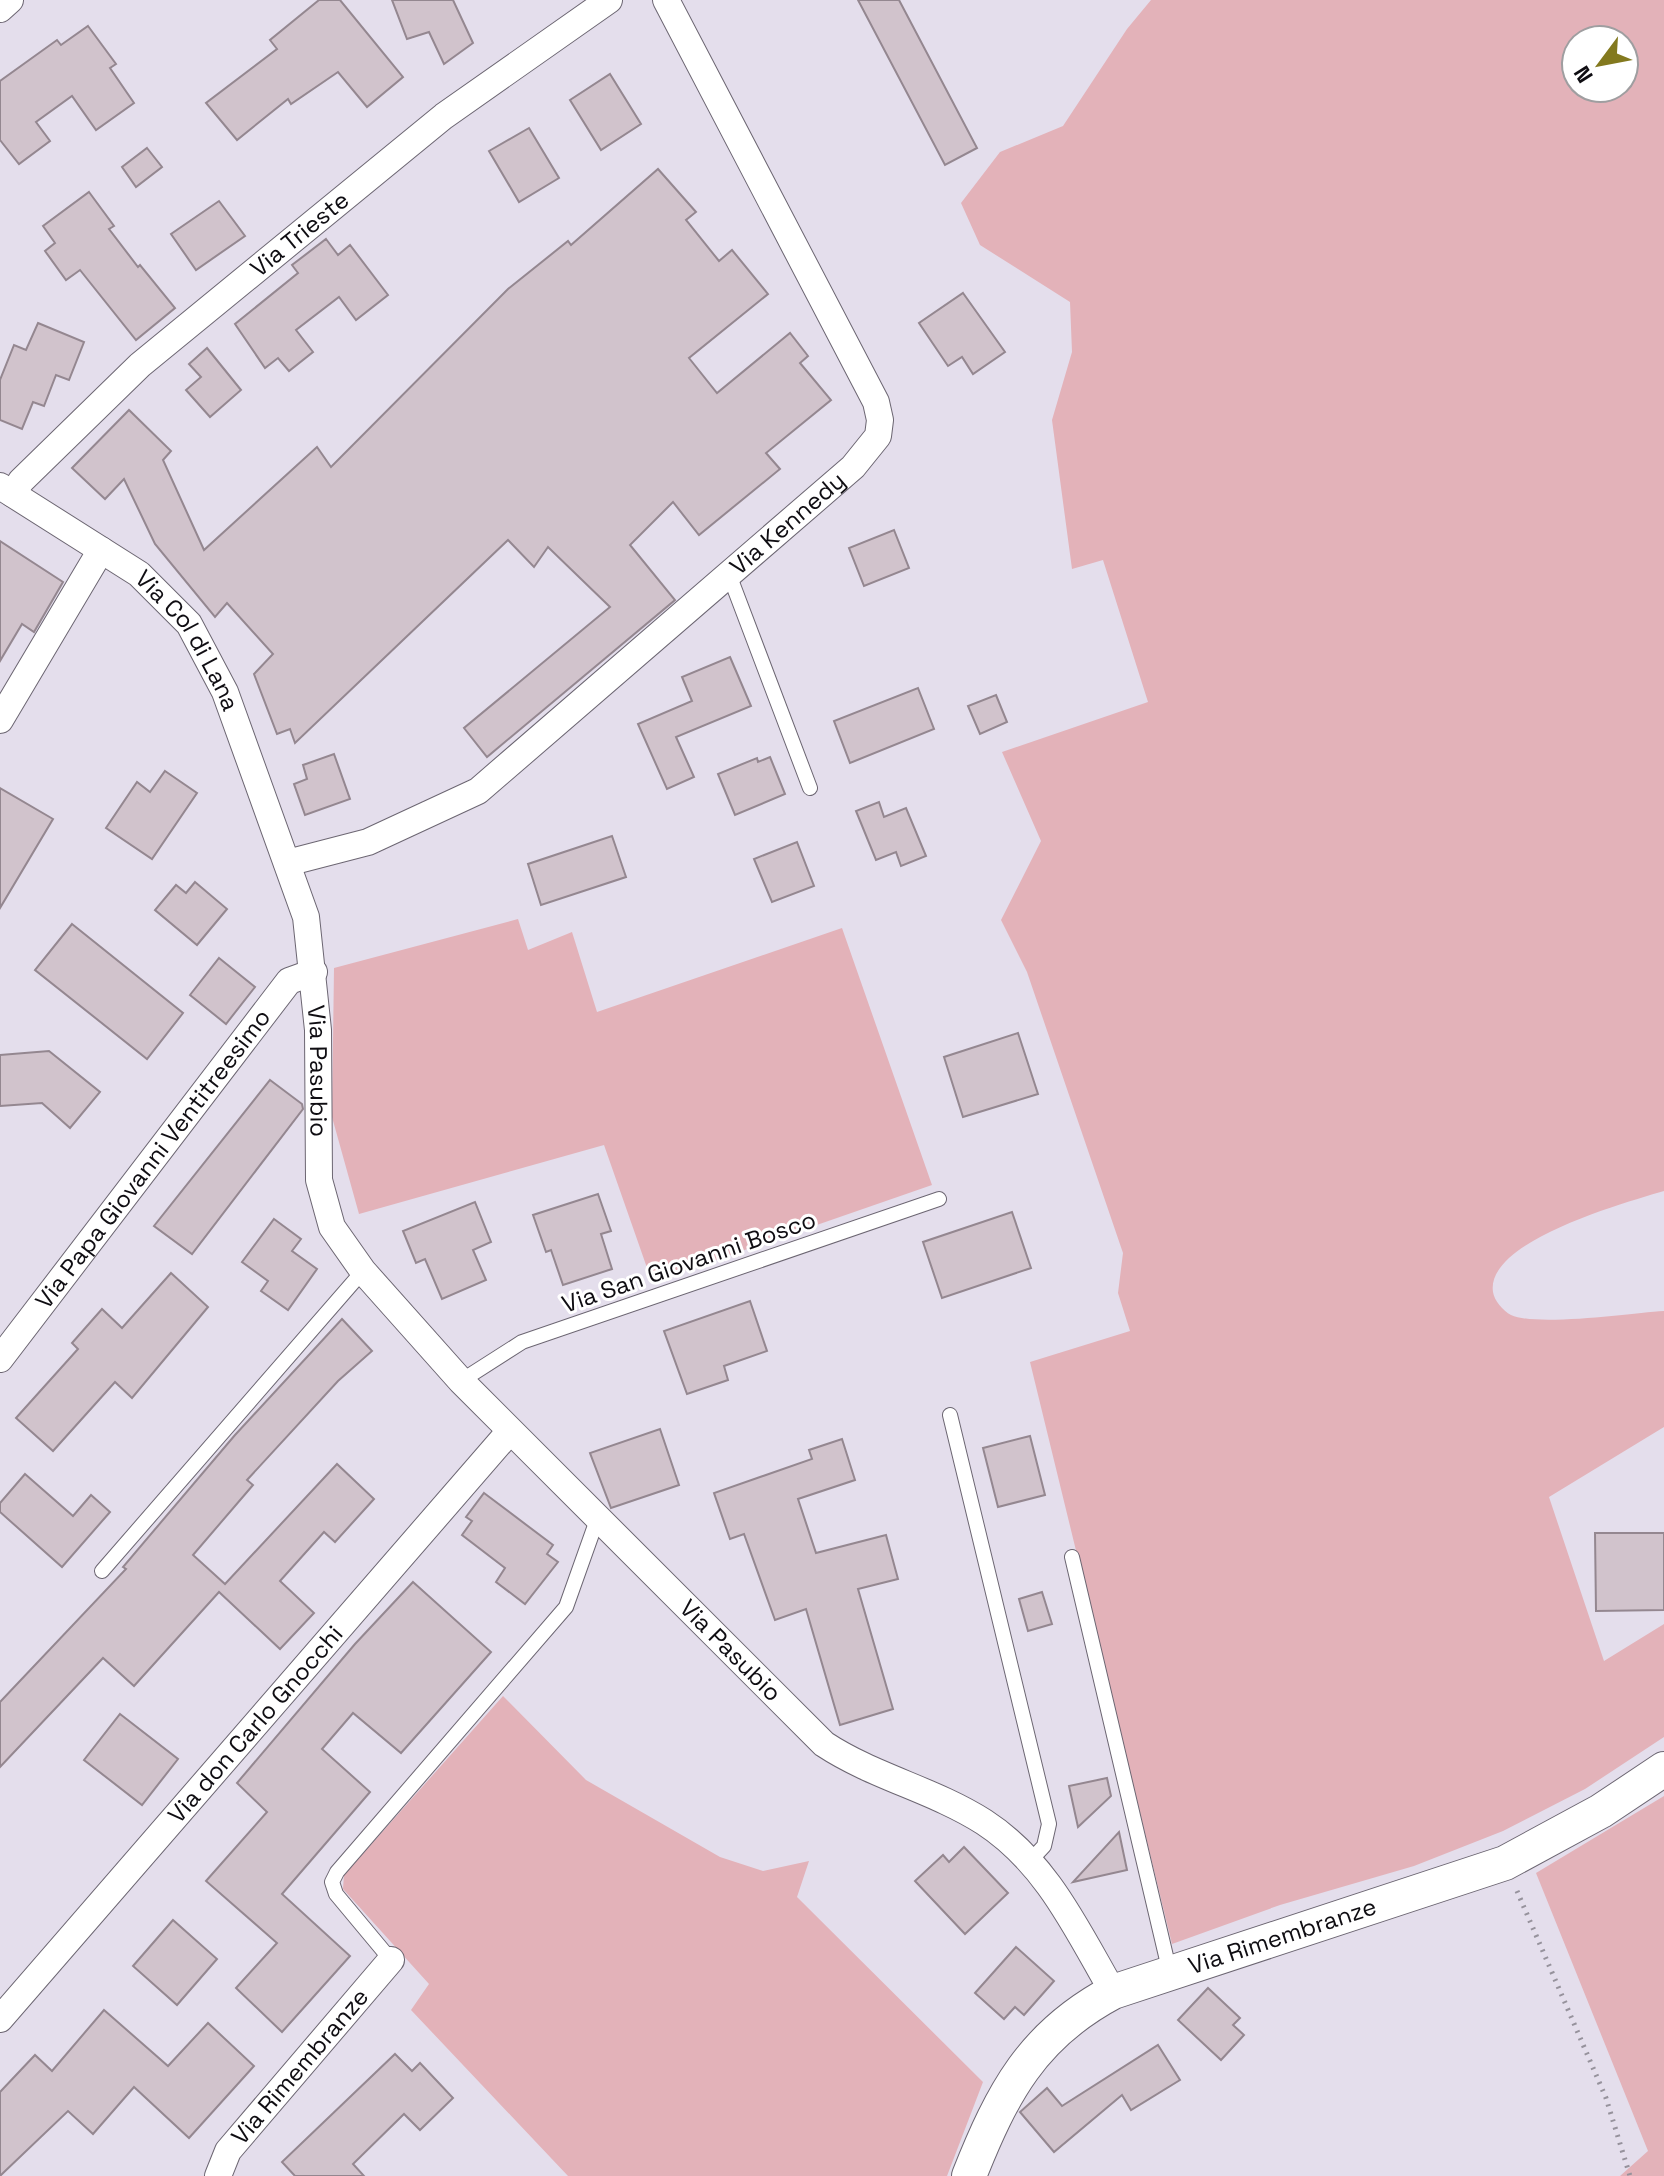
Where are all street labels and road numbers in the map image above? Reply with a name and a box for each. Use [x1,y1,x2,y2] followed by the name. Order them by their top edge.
[244,184,355,283] street label: Via Trieste
[723,465,851,582] street label: Via Kennedy
[129,563,247,715] street label: Via Col di Lana
[28,1002,277,1315] street label: Via Papa Giovanni Ventitreesimo
[300,1003,335,1137] street label: Via Pasubio
[558,1203,820,1320] street label: Via San Giovanni Bosco
[673,1592,789,1708] street label: Via Pasubio
[161,1619,349,1829] street label: Via don Carlo Gnocchi
[1184,1890,1380,1981] street label: Via Rimembranze
[224,1982,375,2151] street label: Via Rimembranze

